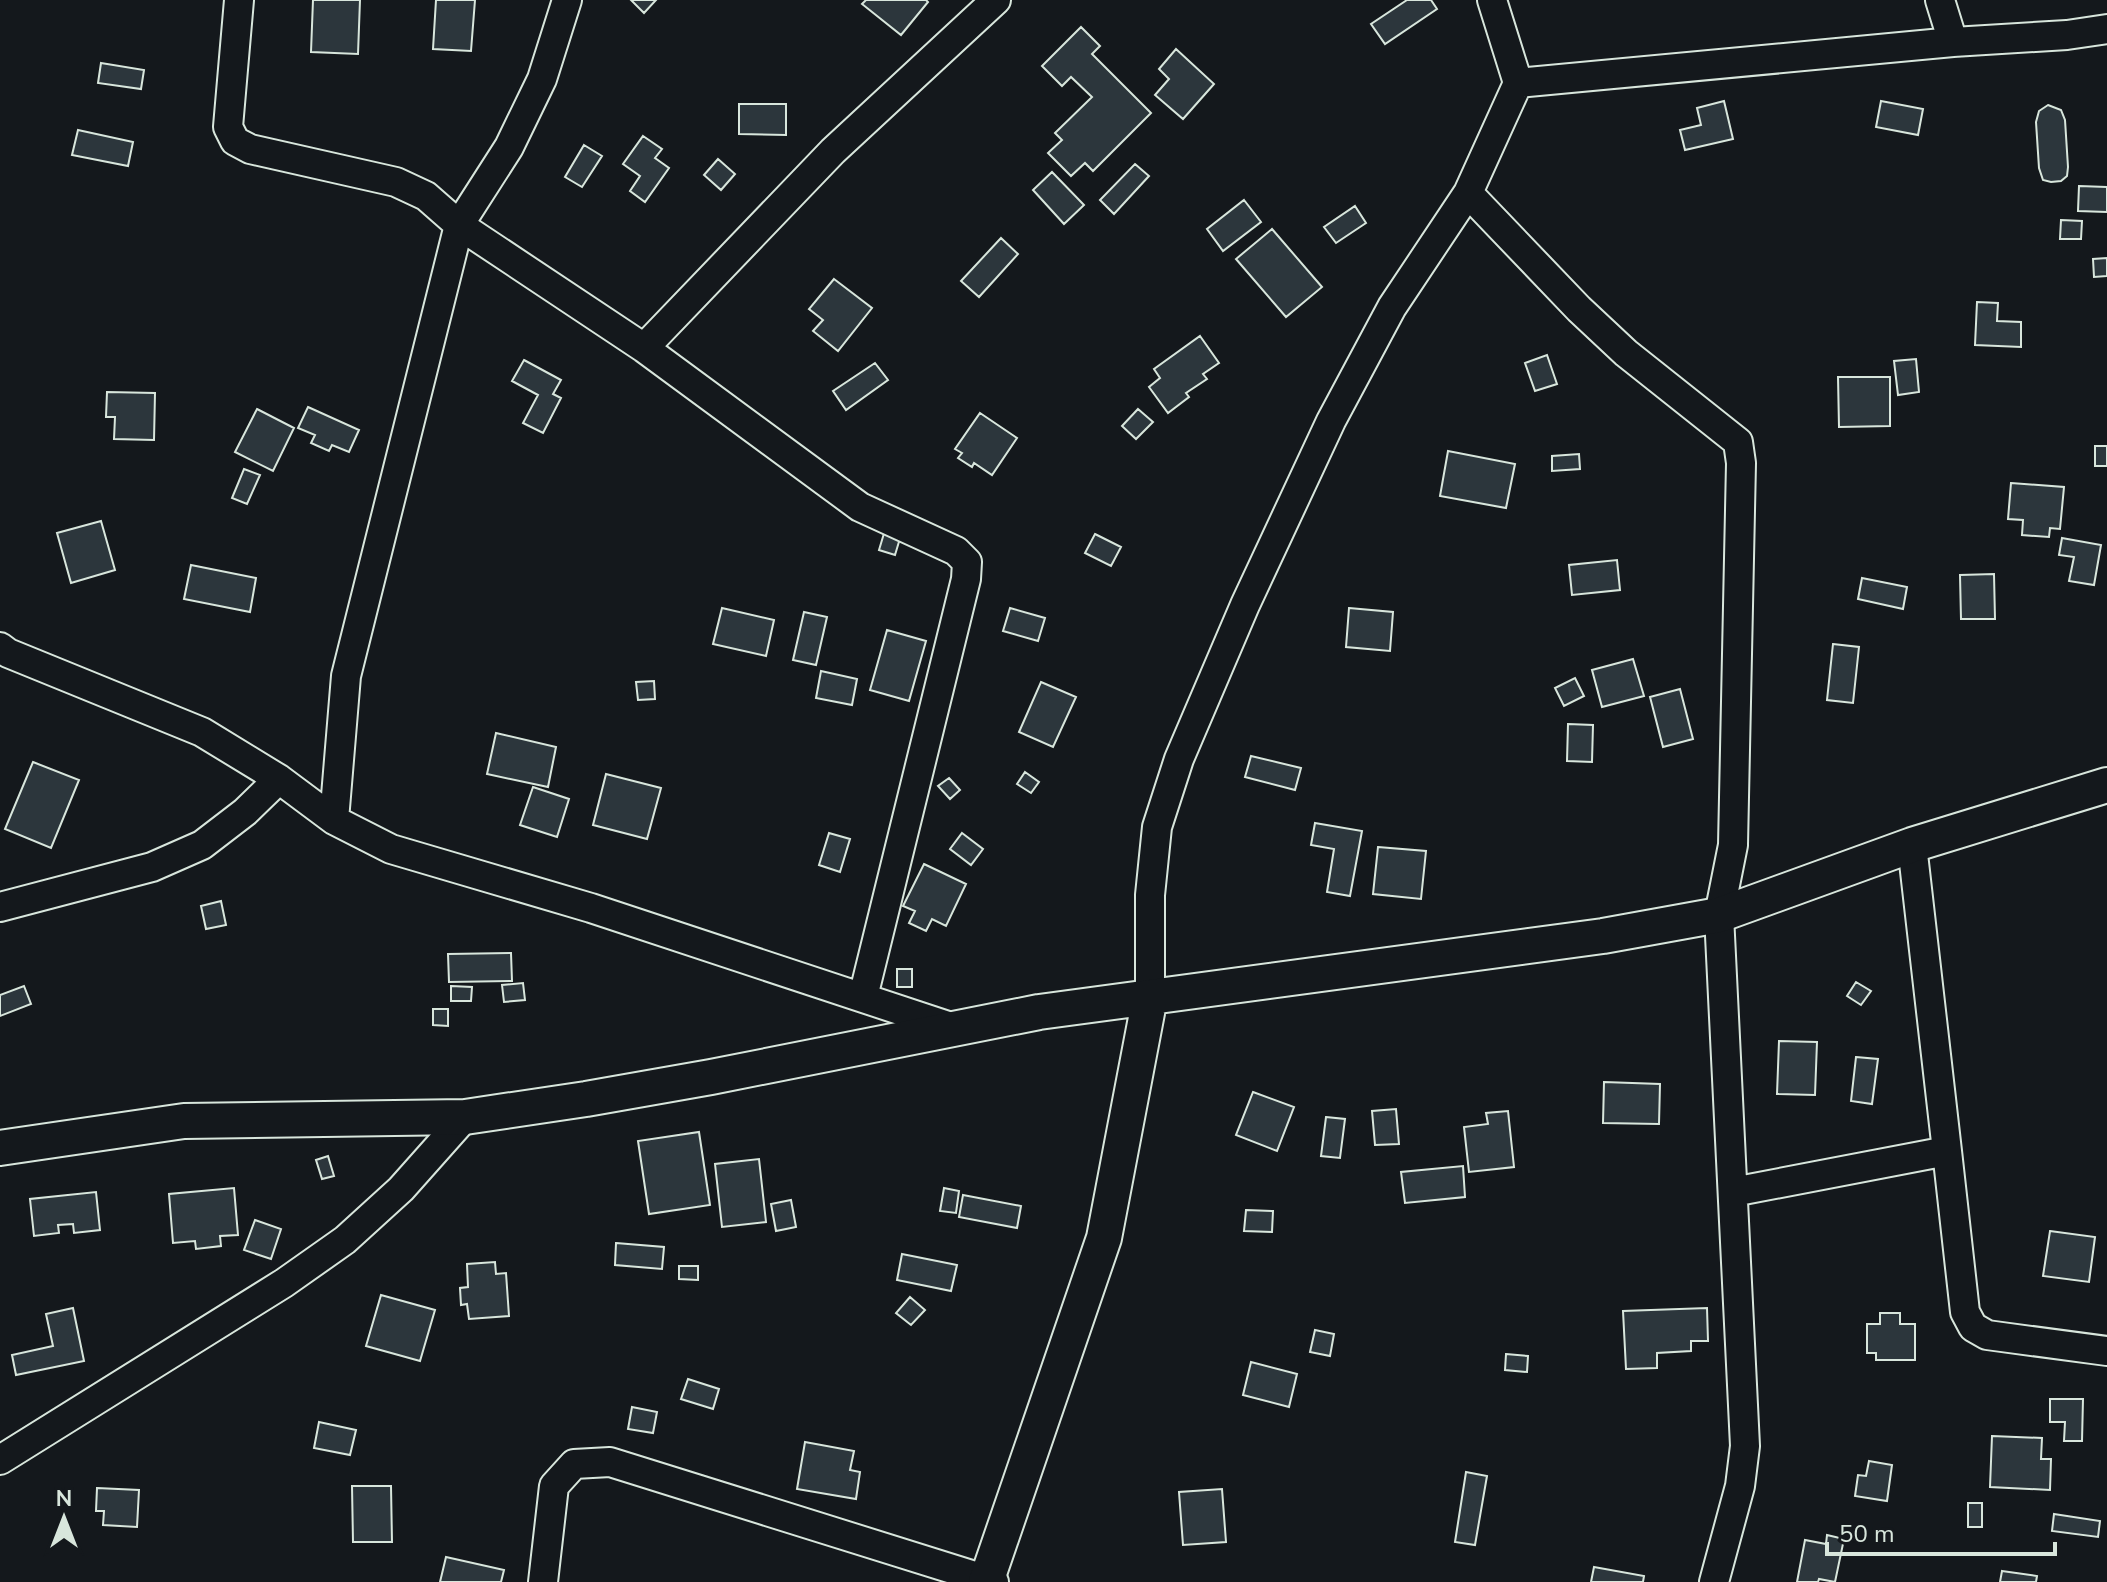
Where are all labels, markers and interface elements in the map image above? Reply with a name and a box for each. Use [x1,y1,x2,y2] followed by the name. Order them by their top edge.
[24,1478,104,1558] north arrow
[56,1484,72,1514] text: N
[1827,1506,2055,1556] scale bar
[1839,1518,1895,1550] text: 50 m

